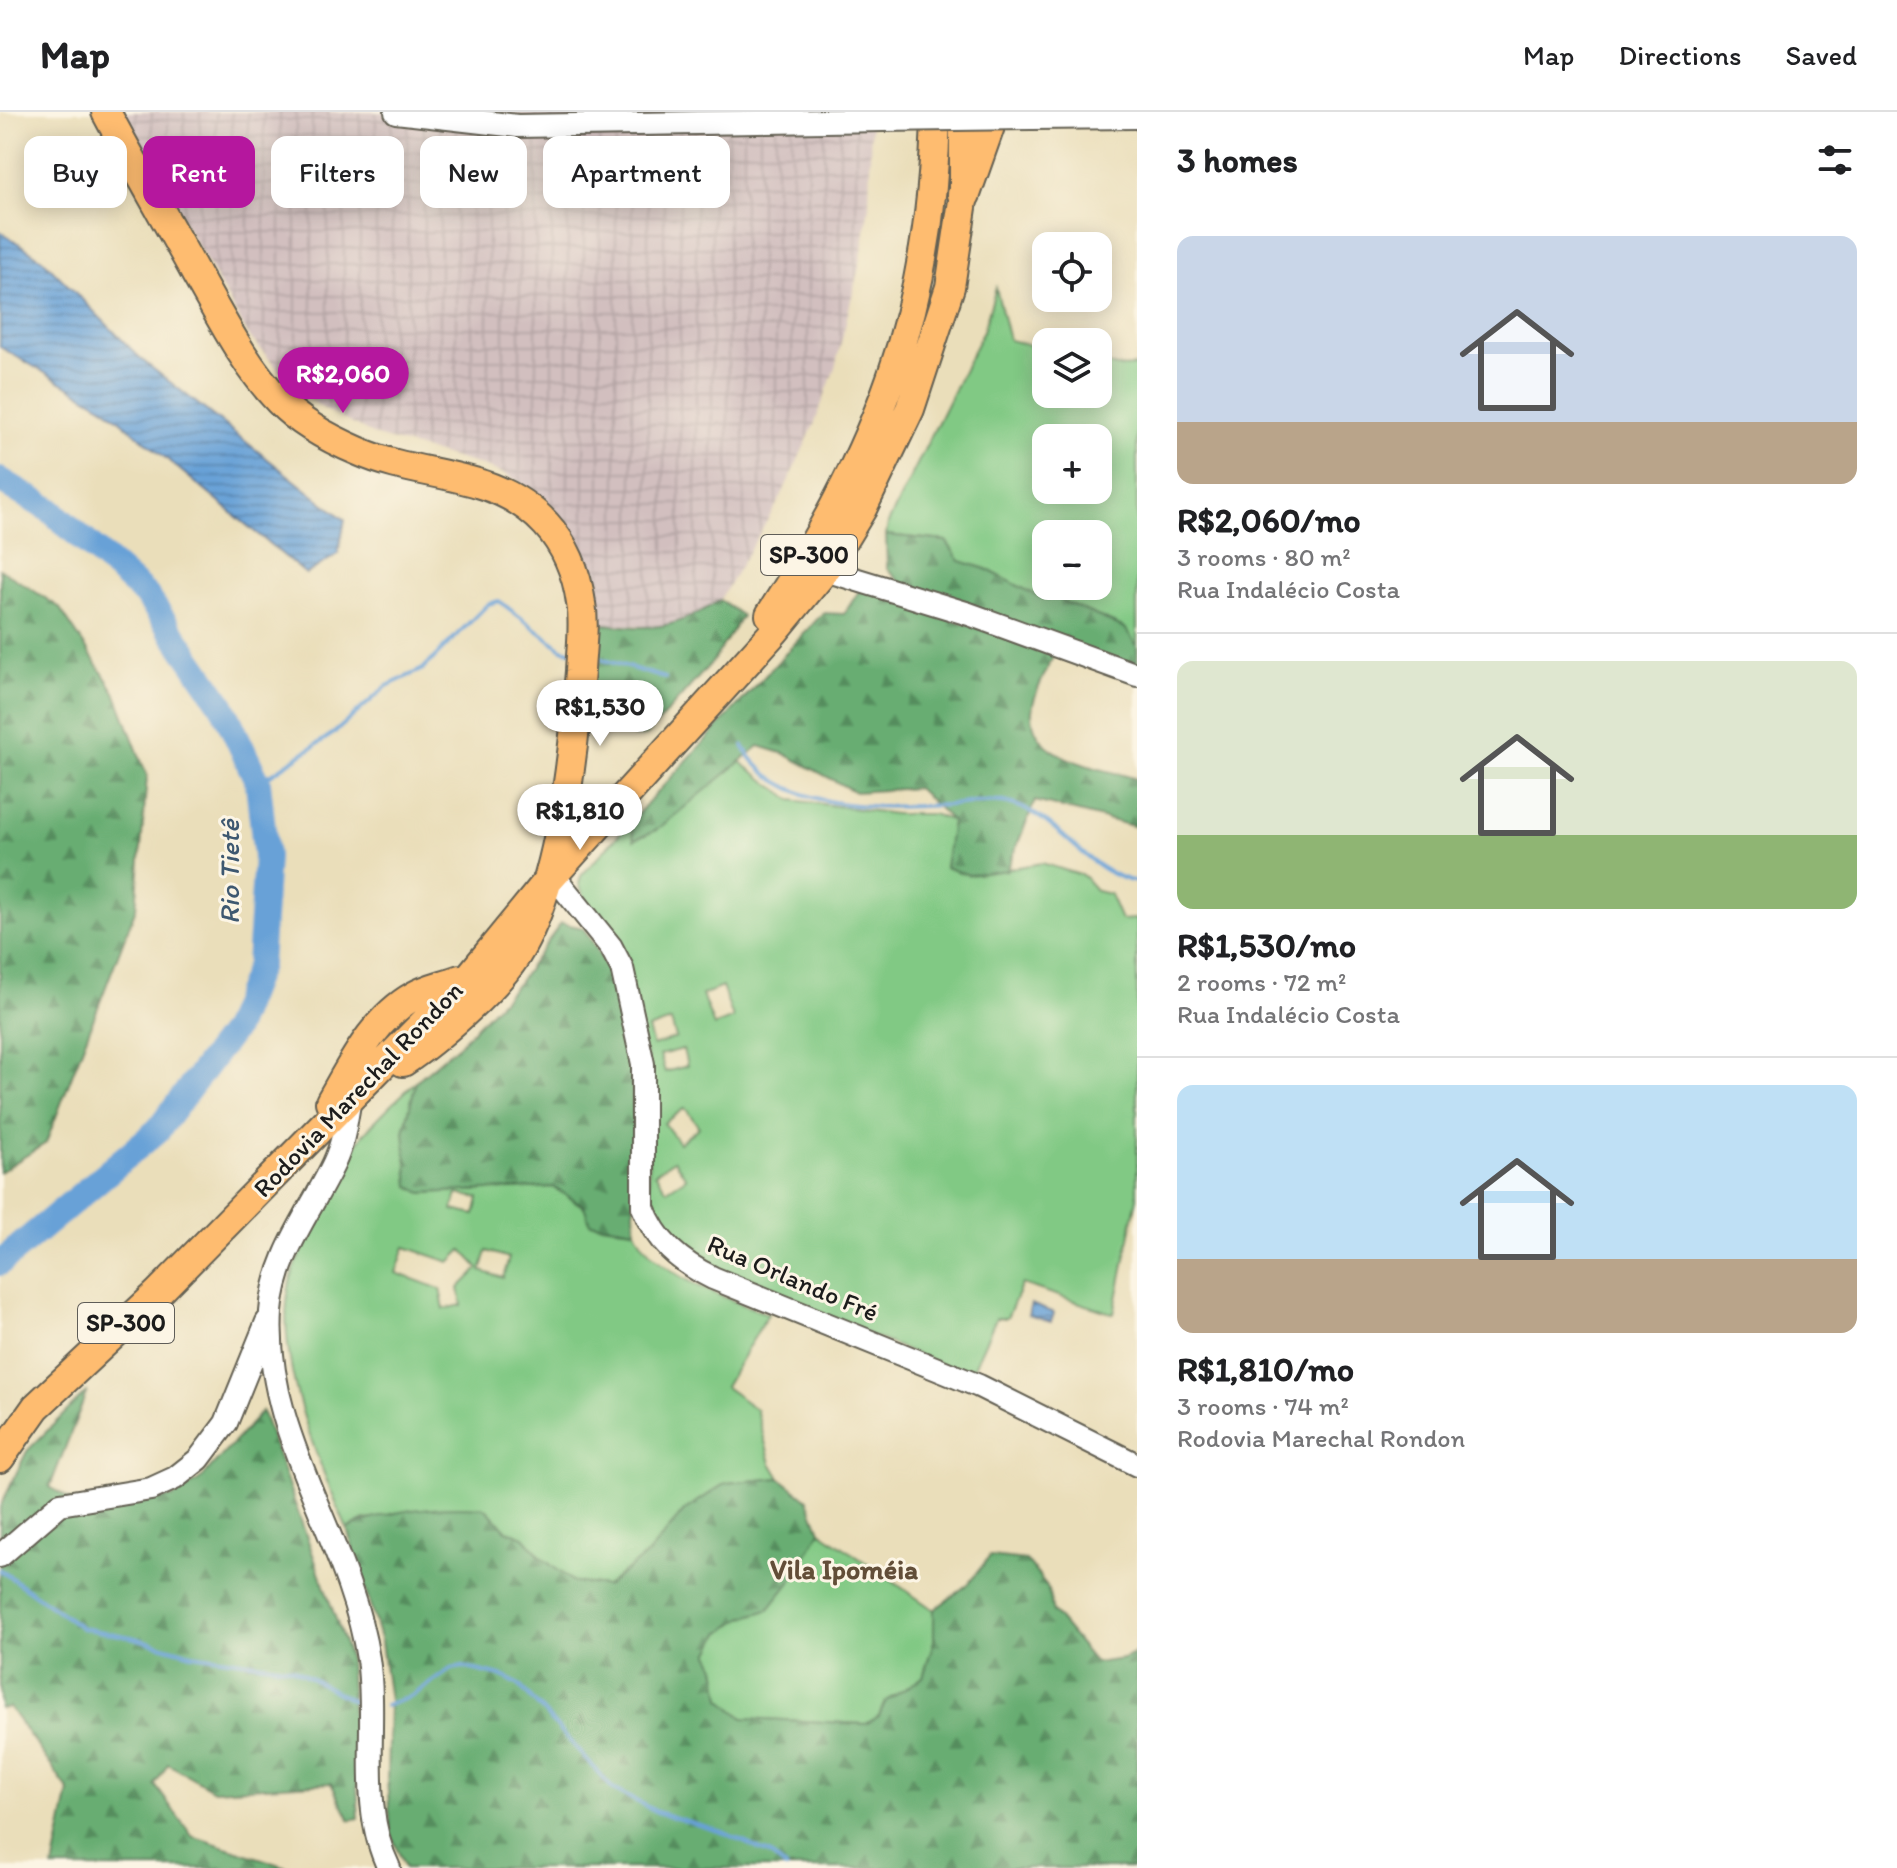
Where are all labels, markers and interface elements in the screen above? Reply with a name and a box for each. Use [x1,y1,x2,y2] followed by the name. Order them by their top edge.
[40,32,110,78] text: Map
[1523,38,1574,72] text: Map
[1618,38,1742,72] text: Directions
[1786,38,1857,72] text: Saved
[24,136,127,208] chip: Buy
[143,136,255,208] chip: Rent
[271,136,404,208] chip: Filters
[420,136,527,208] chip: New
[543,136,730,208] chip: Apartment
[1813,138,1857,182] icon: filters
[1177,140,1298,181] text: 3 homes
[1032,232,1112,600] map controls
[1032,232,1112,312] button: locate
[1445,288,1589,432] icon: home
[1032,328,1112,408] button: layers
[269,347,417,415] pin: R$2,060
[296,357,390,389] text: R$2,060
[1032,424,1112,504] button: +
[1177,500,1361,541] text: R$2,060/mo
[1032,520,1112,600] button: −
[761,535,857,575] road number: SP-300
[1177,541,1351,573] text: 3 rooms · 80 m²
[1177,573,1400,605] text: Rua Indalécio Costa
[526,680,674,748] pin: R$1,530
[555,690,645,722] text: R$1,530
[1445,713,1589,857] icon: home
[506,784,654,852] pin: R$1,810
[535,794,625,826] text: R$1,810
[212,818,246,924] water label: Rio Tietê
[1177,925,1356,966] text: R$1,530/mo
[1177,966,1346,998] text: 2 rooms · 72 m²
[246,974,470,1204] street label: Rodovia Marechal Rondon
[1177,998,1400,1030] text: Rua Indalécio Costa
[1445,1137,1589,1281] icon: home
[703,1228,883,1328] street label: Rua Orlando Fré
[78,1303,174,1343] road number: SP-300
[1177,1349,1354,1390] text: R$1,810/mo
[1177,1390,1349,1422] text: 3 rooms · 74 m²
[1177,1422,1465,1454] text: Rodovia Marechal Rondon
[770,1552,918,1586] district label: Vila Ipoméia

